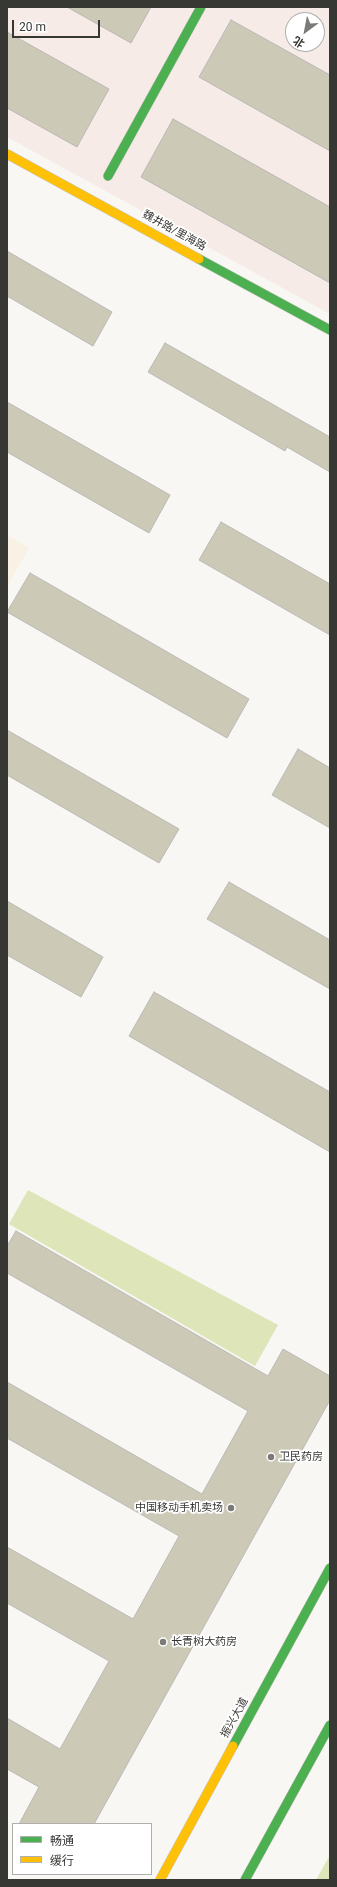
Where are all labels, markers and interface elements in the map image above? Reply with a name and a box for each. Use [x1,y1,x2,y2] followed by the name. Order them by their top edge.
[14,12,102,38] scale bar
[285,12,325,52] north arrow
[19,20,46,34] text: 20 m
[291,33,307,50] text: 北
[140,208,208,254] street label: 魏井路/里海路
[279,1450,323,1464] place label: 卫民药房
[266,1452,276,1462] marker: 卫民药房
[135,1501,223,1515] place label: 中国移动手机卖场
[226,1503,236,1513] marker: 中国移动手机卖场
[171,1635,237,1649] place label: 长青树大药房
[158,1637,168,1647] marker: 长青树大药房
[219,1696,251,1740] street label: 振兴大道
[12,1823,152,1875] legend
[50,1834,74,1848] text: 畅通
[50,1854,74,1868] text: 缓行

